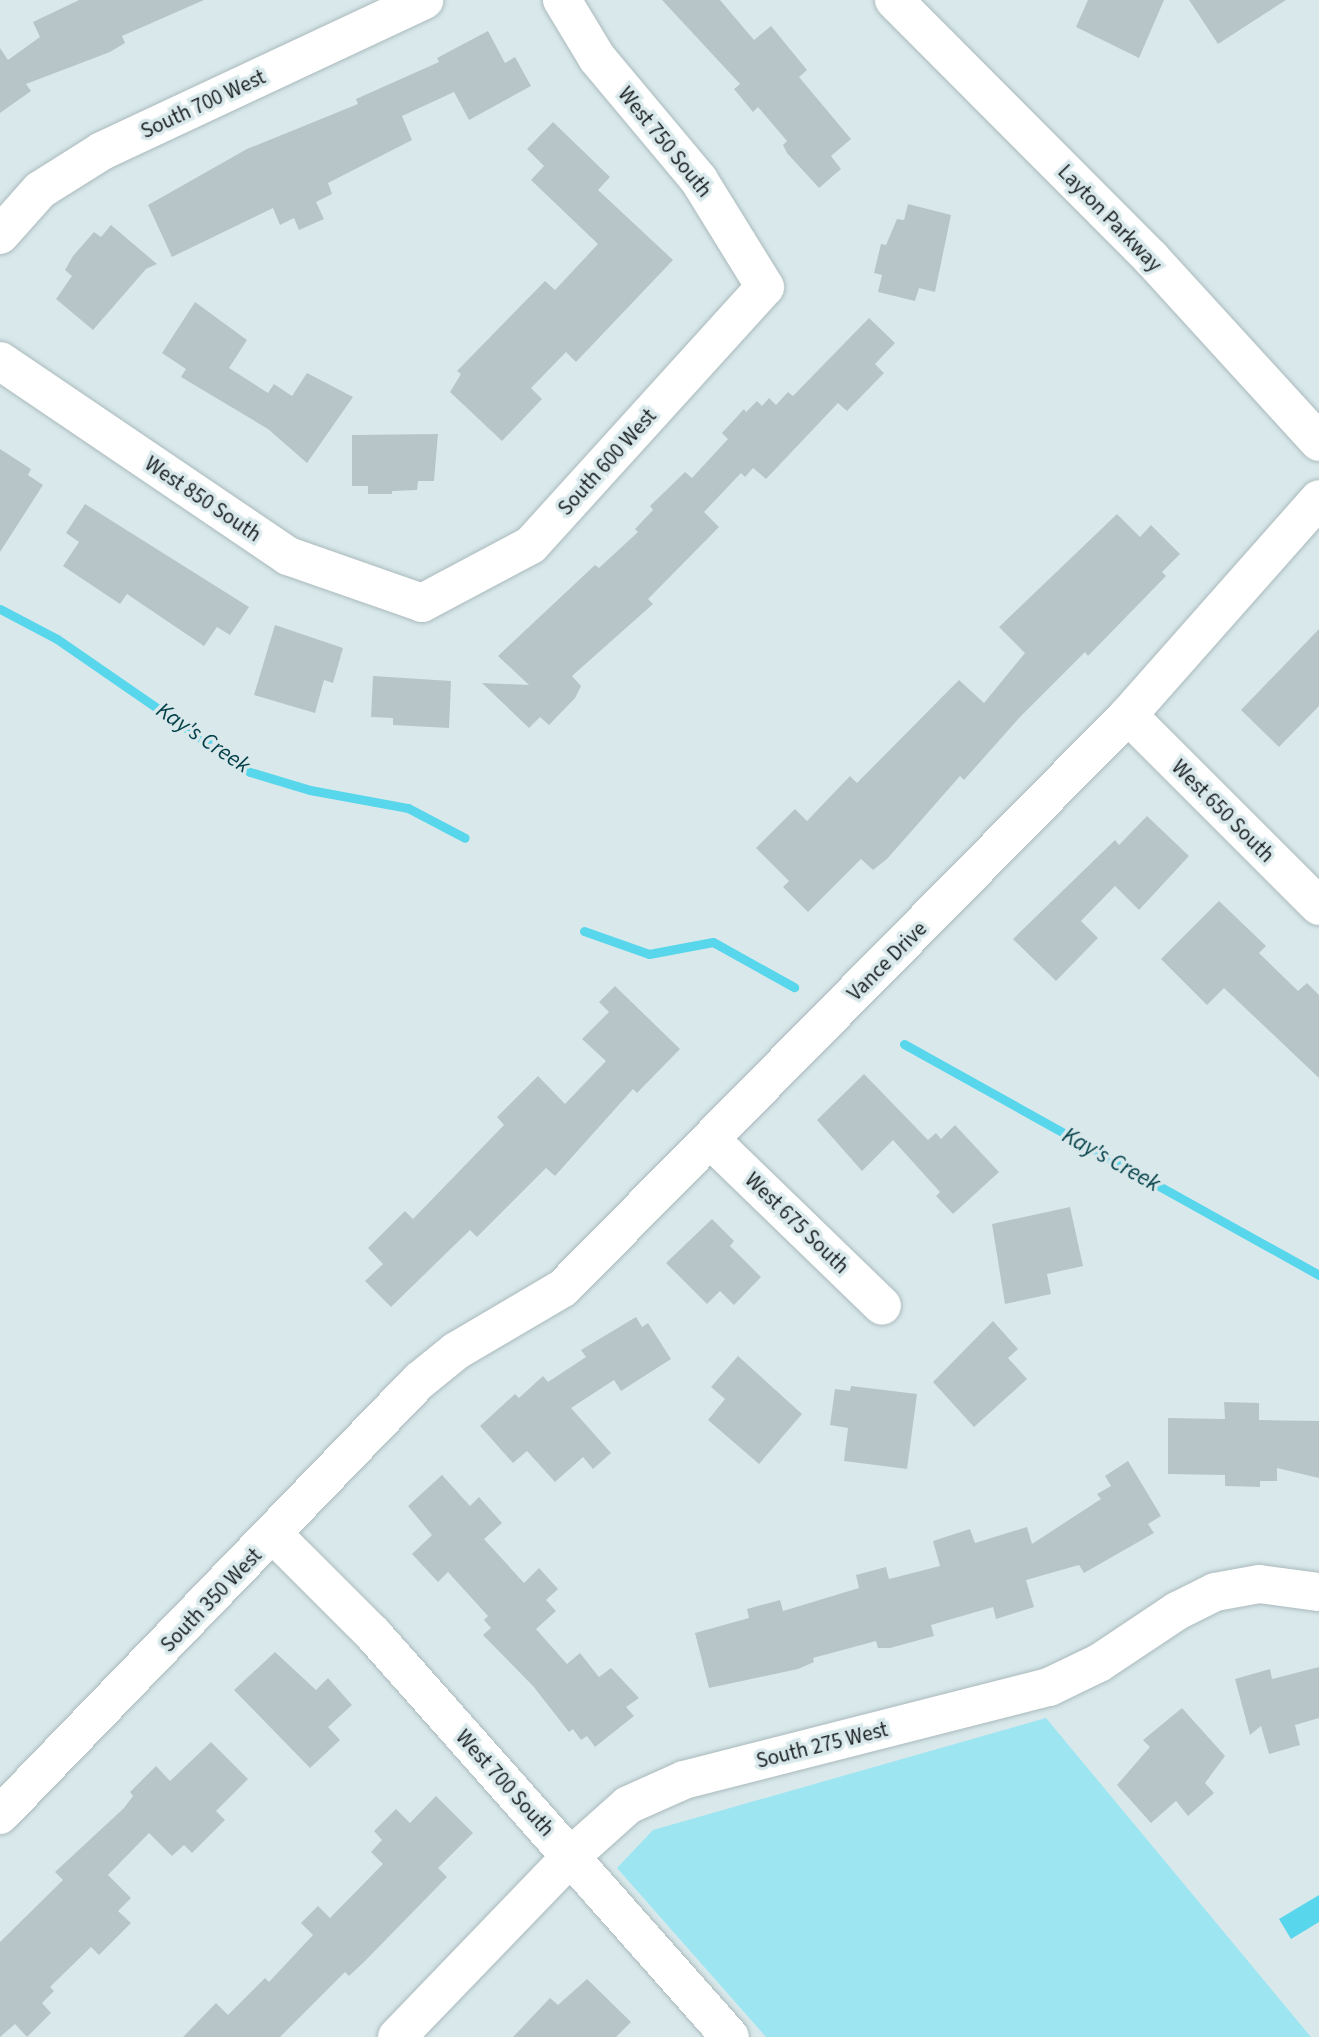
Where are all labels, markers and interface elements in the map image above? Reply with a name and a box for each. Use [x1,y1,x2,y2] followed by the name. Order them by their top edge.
[137,64,269,144] street label: South 700 West
[613,82,717,202] street label: West 750 South
[1053,159,1167,277] street label: Layton Parkway
[553,404,661,520] street label: South 600 West
[140,451,266,547] street label: West 850 South
[151,697,255,779] water label: Kay's Creek
[1166,754,1280,868] street label: West 650 South
[842,916,932,1006] street label: Vance Drive
[1057,1122,1165,1198] water label: Kay's Creek
[740,1167,854,1279] street label: West 675 South
[155,1543,267,1657] street label: South 350 West
[754,1716,890,1774] street label: South 275 West
[451,1725,559,1841] street label: West 700 South

